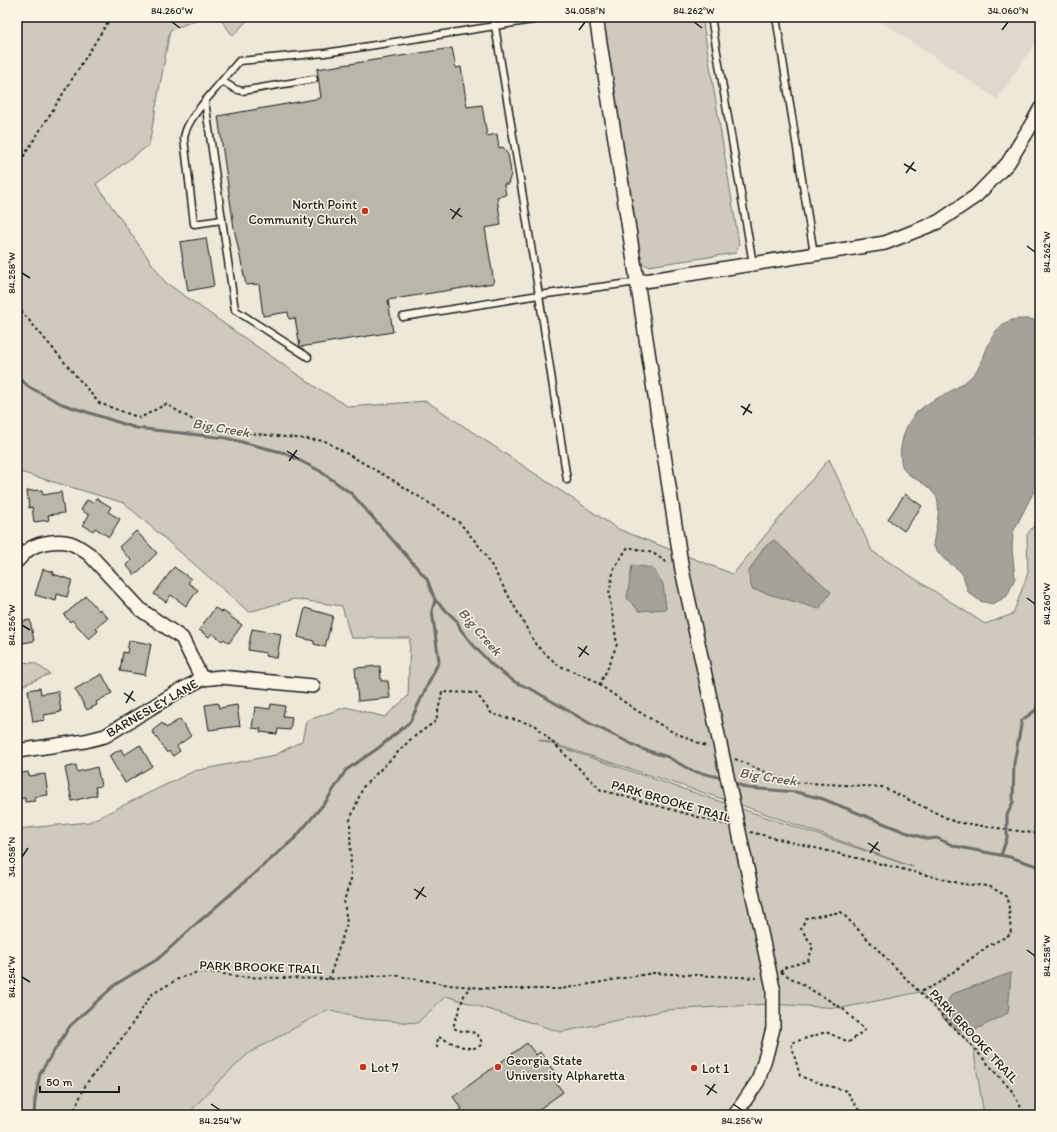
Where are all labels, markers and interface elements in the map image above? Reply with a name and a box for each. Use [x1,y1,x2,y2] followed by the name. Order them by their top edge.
[151,4,194,17] text: 84.260°W
[565,4,606,17] text: 34.058°N
[673,4,715,17] text: 84.262°W
[987,4,1029,17] text: 34.060°N
[248,197,357,227] place label: North Point Community Church
[360,206,370,216] marker: North Point Community Church
[1040,231,1053,273] text: 84.262°W
[5,252,18,294] text: 84.258°W
[191,415,252,442] water label: Big Creek
[1040,582,1053,625] text: 84.260°W
[5,604,18,646] text: 84.256°W
[455,605,506,660] water label: Big Creek
[104,676,200,740] street label: BARNESLEY LANE
[738,764,799,790] water label: Big Creek
[610,777,733,825] street label: PARK BROOKE TRAIL
[5,836,18,877] text: 34.058°N
[1040,935,1053,977] text: 84.258°W
[5,956,18,998] text: 84.254°W
[199,957,323,977] street label: PARK BROOKE TRAIL
[926,986,1022,1087] street label: PARK BROOKE TRAIL
[506,1053,625,1083] place label: Georgia State University Alpharetta
[371,1060,399,1075] place label: Lot 7
[702,1061,729,1076] place label: Lot 1
[358,1062,368,1072] marker: Lot 7
[493,1062,503,1072] marker: Georgia State University Alpharetta
[689,1063,699,1073] marker: Lot 1
[40,1068,119,1094] scale bar
[46,1075,72,1089] text: 50 m
[199,1114,241,1127] text: 84.254°W
[721,1114,763,1127] text: 84.256°W

